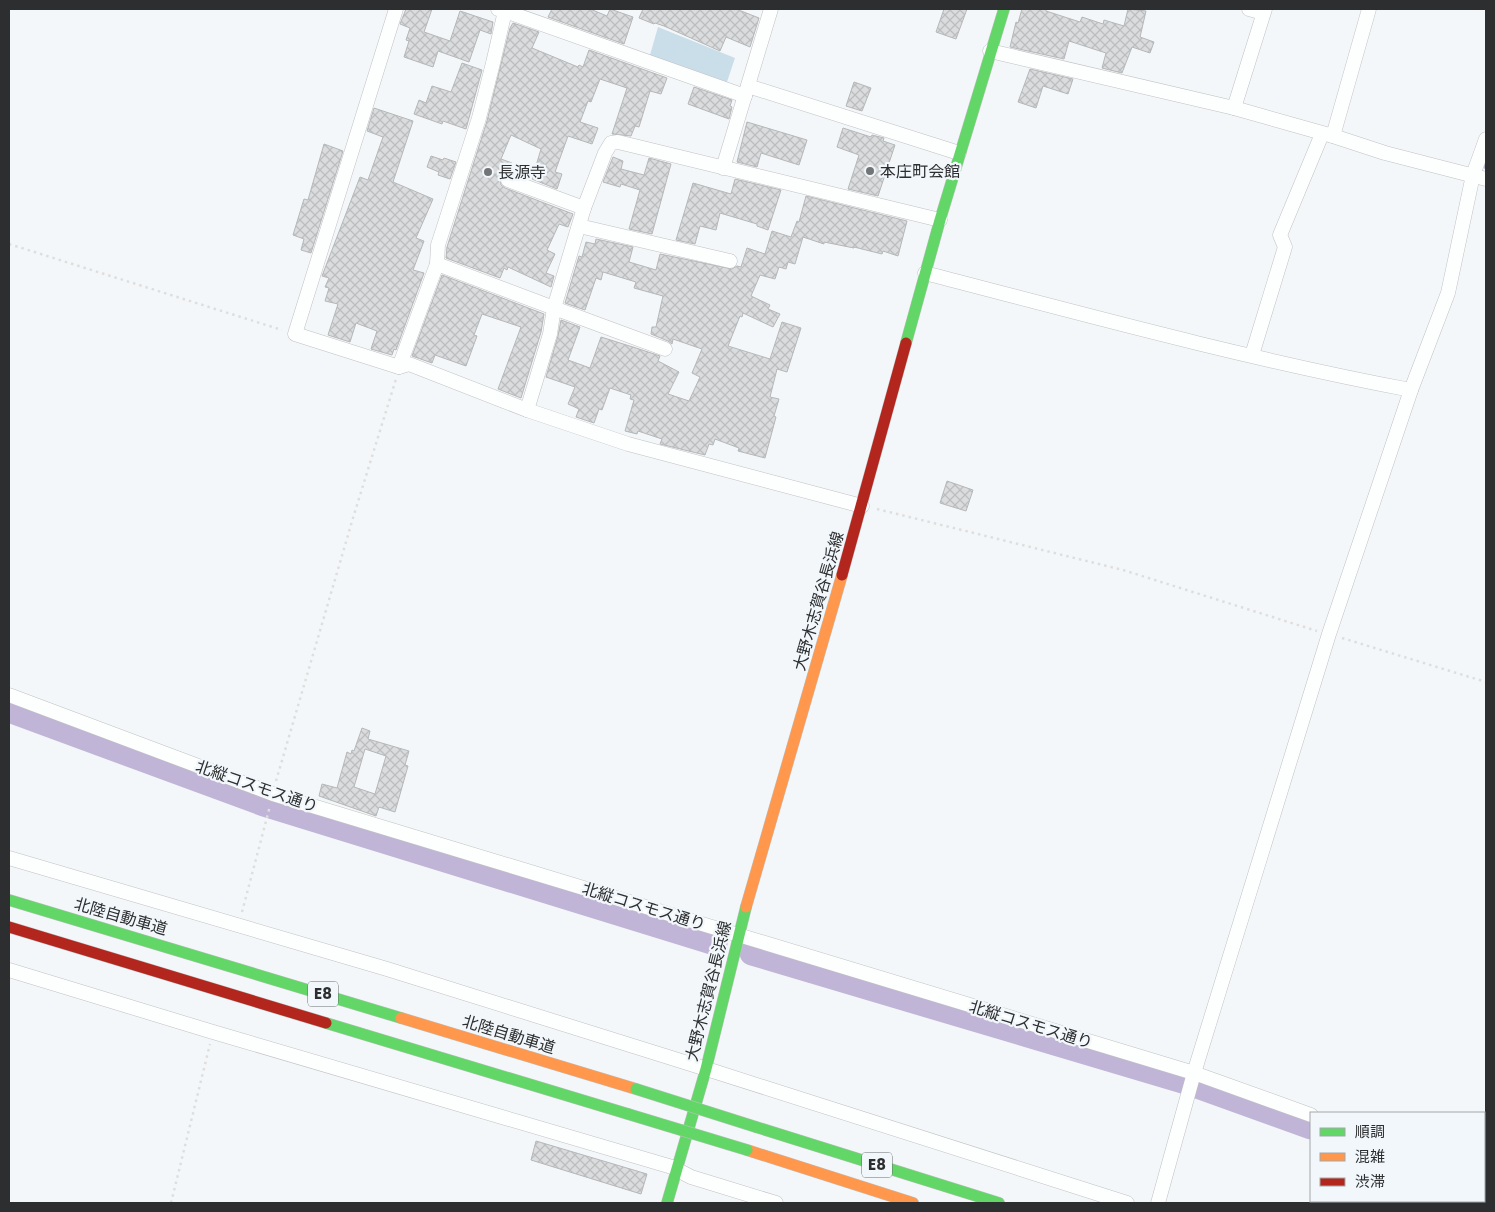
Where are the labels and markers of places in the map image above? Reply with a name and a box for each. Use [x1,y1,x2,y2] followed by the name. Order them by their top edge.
[880,160,960,183] place label: 本庄町会館
[498,161,546,184] place label: 長源寺
[864,165,876,177] marker: 本庄町会館
[482,166,494,178] marker: 長源寺

